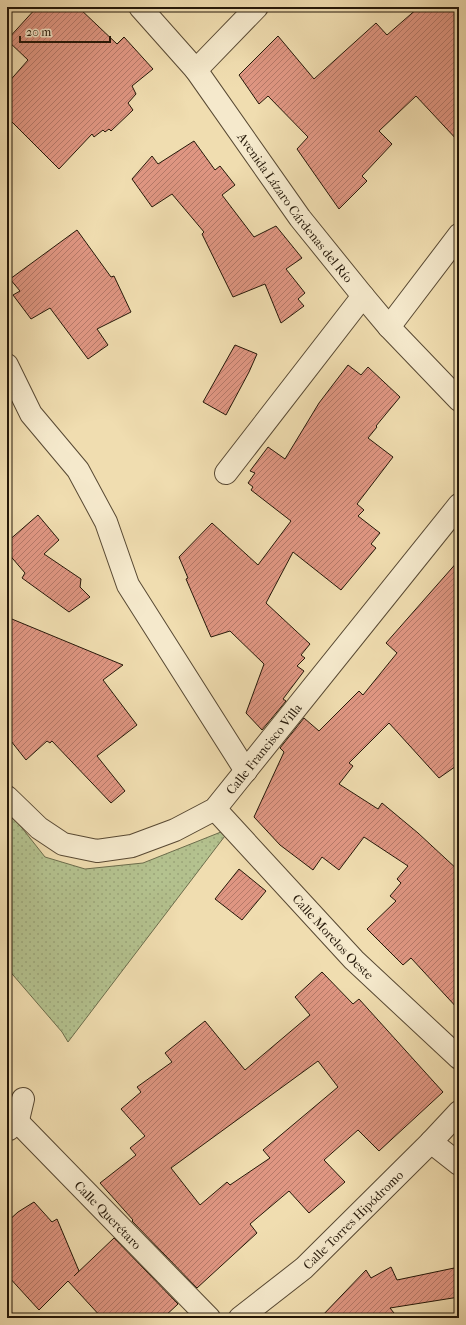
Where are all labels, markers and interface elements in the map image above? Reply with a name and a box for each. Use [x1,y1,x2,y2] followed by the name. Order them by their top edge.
[20,18,110,44] scale bar
[26,25,51,39] text: 20 m
[234,129,356,286] street label: Avenida Lázaro Cárdenas del Río
[223,700,305,797] street label: Calle Francisco Villa
[289,891,377,983] street label: Calle Morelos Oeste
[300,1167,406,1273] street label: Calle Torres Hipódromo
[71,1178,145,1253] street label: Calle Querétaro

